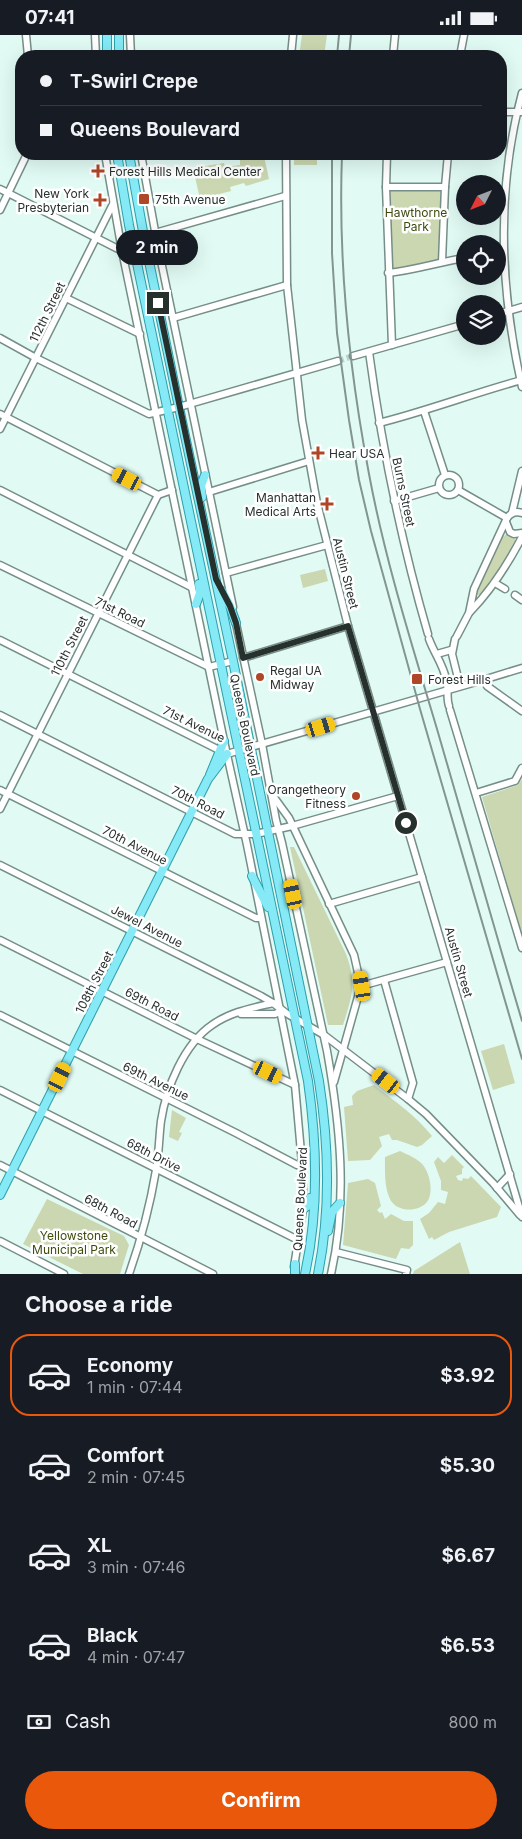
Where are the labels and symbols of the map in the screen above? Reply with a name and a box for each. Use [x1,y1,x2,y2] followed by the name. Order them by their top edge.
[91,164,105,178] marker: Forest Hills Medical Center
[109,164,262,179] place label: Forest Hills Medical Center
[456,175,506,225] north arrow
[17,186,89,215] place label: New York Presbyterian
[137,192,151,206] marker: 75th Avenue
[155,192,226,207] place label: 75th Avenue
[93,193,107,207] marker: New York Presbyterian
[385,205,447,234] park label: Hawthorne Park
[117,231,199,265] callout: 2 min
[26,279,68,345] street label: 112th Street
[147,292,169,314] route end
[311,446,325,460] marker: Hear USA
[329,446,385,461] place label: Hear USA
[389,456,419,528] street label: Burns Street
[110,466,143,492] car
[245,490,316,519] place label: Manhattan Medical Arts
[320,497,334,511] marker: Manhattan Medical Arts
[330,536,362,610] street label: Austin Street
[92,593,148,631] street label: 71st Road
[47,613,91,679] street label: 110th Street
[270,663,322,692] place label: Regal UA Midway
[254,671,266,683] marker: Regal UA Midway
[410,672,424,686] marker: Forest Hills
[428,672,491,687] place label: Forest Hills
[227,673,263,777] street label: Queens Boulevard
[160,702,228,746] street label: 71st Avenue
[304,715,337,739] car
[169,782,227,822] street label: 70th Road
[267,782,346,811] place label: Orangetheory Fitness
[350,790,362,802] marker: Orangetheory Fitness
[395,812,417,834] route start
[100,822,170,868] street label: 70th Avenue
[282,878,303,910] car
[109,901,185,951] street label: Jewel Avenue
[442,925,476,999] street label: Austin Street
[72,948,116,1016] street label: 108th Street
[352,970,371,1002] car
[123,984,181,1024] street label: 69th Road
[121,1059,191,1103] street label: 69th Avenue
[251,1059,284,1085] car
[46,1060,73,1094] car
[369,1066,402,1096] car
[124,1135,184,1175] street label: 68th Drive
[290,1147,310,1251] street label: Queens Boulevard
[82,1191,140,1231] street label: 68th Road
[32,1228,116,1257] park label: Yellowstone Municipal Park

